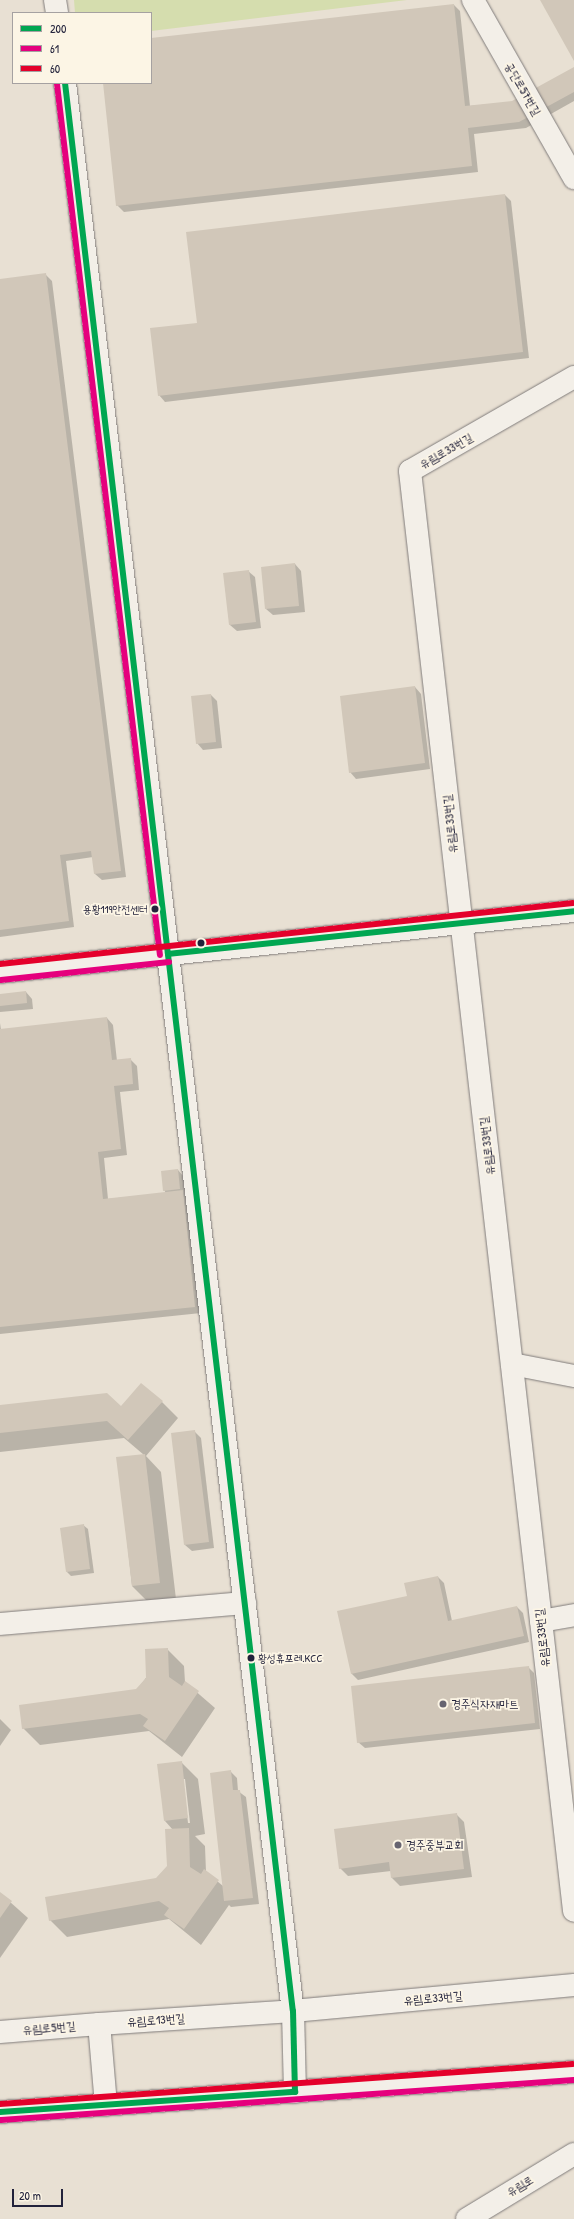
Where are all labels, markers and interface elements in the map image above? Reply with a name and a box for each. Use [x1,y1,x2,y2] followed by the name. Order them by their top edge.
[12,12,152,84] legend
[50,20,66,37] text: 200
[50,40,59,57] text: 61
[50,60,60,77] text: 60
[502,60,544,118] street label: 공단로57번길
[417,430,475,472] street label: 유림로33번길
[440,794,460,854] street label: 유림로33번길
[83,902,148,916] place label: 용황119안전센터
[150,904,160,914] marker: 용황119안전센터
[196,938,206,948] unlabelled marker
[476,1116,498,1176] street label: 유림로33번길
[532,1608,552,1668] street label: 유림로33번길
[258,1651,322,1665] place label: 황성휴포레.KCC
[246,1653,256,1663] marker: 황성휴포레.KCC
[451,1697,519,1711] place label: 경주식자재마트
[438,1699,448,1709] marker: 경주식자재마트
[406,1838,464,1852] place label: 경주중부교회
[393,1840,403,1850] marker: 경주중부교회
[403,1988,463,2008] street label: 유림로33번길
[127,2011,185,2029] street label: 유림로13번길
[22,2019,76,2037] street label: 유림로5번길
[504,2172,536,2200] street label: 유림로
[14,2181,65,2207] scale bar
[19,2187,41,2204] text: 20 m

